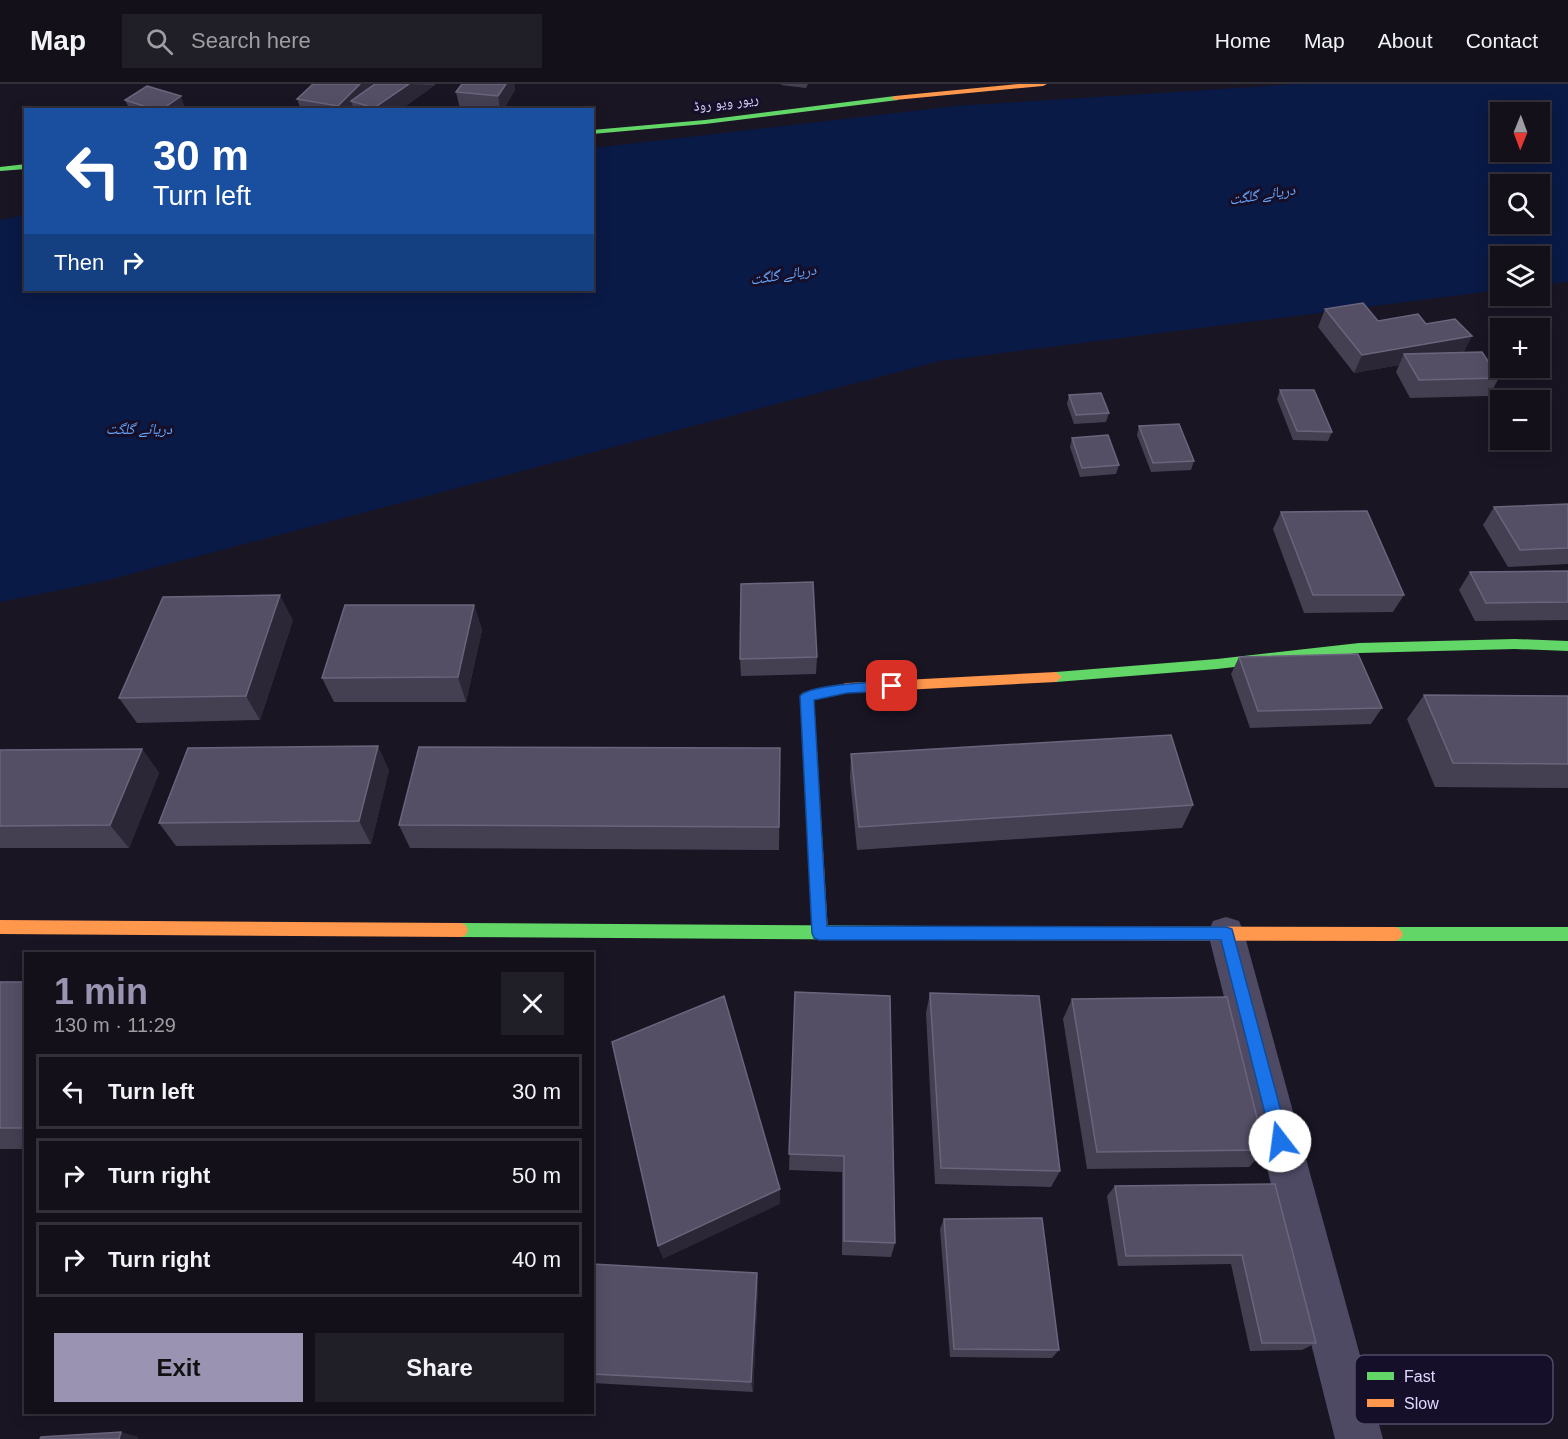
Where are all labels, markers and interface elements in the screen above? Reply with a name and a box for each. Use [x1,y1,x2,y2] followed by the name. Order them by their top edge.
[122,14,542,68] search box
[30,25,86,56] text: Map
[143,25,176,58] icon: search
[191,28,311,53] text: Search here
[1215,29,1271,52] text: Home
[1304,29,1345,52] text: Map
[1378,29,1433,52] text: About
[1466,29,1538,52] text: Contact
[692,90,760,115] street label: ریور ویو روڈ
[1490,102,1550,162] north arrow
[1490,102,1550,450] map controls
[54,132,132,210] icon: left
[153,132,249,179] text: 30 m
[1490,174,1550,234] button: search
[1228,180,1297,209] water label: دریائے گلگت
[153,181,251,211] text: Turn left
[116,246,149,279] icon: right
[1490,246,1550,306] button: layers
[54,250,104,275] text: Then
[749,260,818,289] water label: دریائے گلگت
[1490,318,1550,378] button: +
[1490,390,1550,450] button: −
[106,420,173,438] water label: دریائے گلگت
[866,660,917,711] pin
[875,669,908,702] icon: arrive
[54,971,148,1012] text: 1 min
[501,972,564,1035] button: close
[54,1014,176,1036] text: 130 m · 11:29
[57,1075,90,1108] icon: left
[108,1079,194,1104] text: Turn left
[512,1079,561,1104] text: 30 m
[1248,1109,1312,1173] position arrow
[57,1159,90,1192] icon: right
[108,1163,210,1188] text: Turn right
[512,1163,561,1188] text: 50 m
[57,1243,90,1276] icon: right
[108,1247,210,1272] text: Turn right
[512,1247,561,1272] text: 40 m
[54,1333,303,1402] button: Exit
[315,1333,564,1402] button: Share
[1355,1355,1553,1424] legend
[1404,1368,1436,1385] text: Fast
[1404,1395,1439,1412] text: Slow

